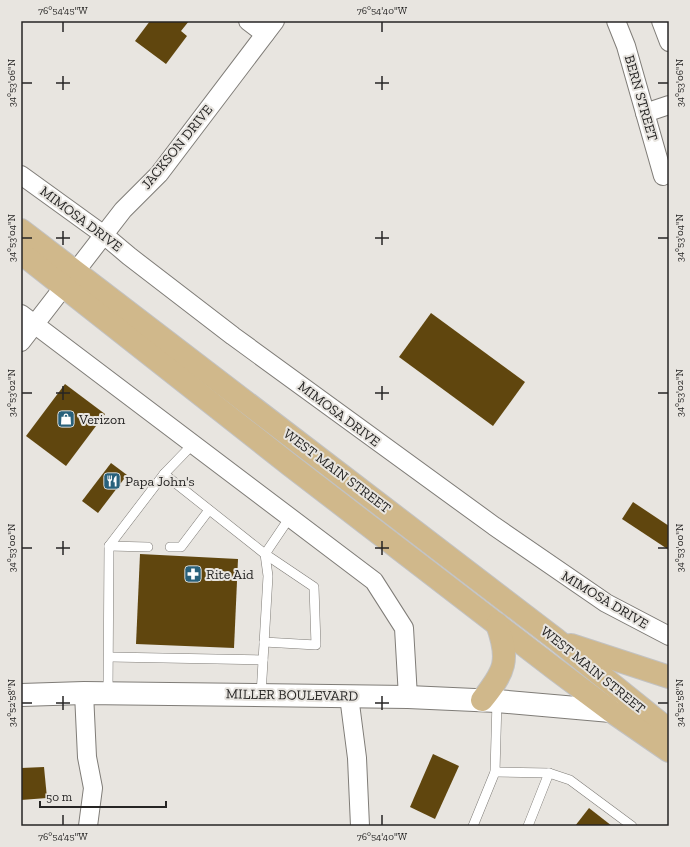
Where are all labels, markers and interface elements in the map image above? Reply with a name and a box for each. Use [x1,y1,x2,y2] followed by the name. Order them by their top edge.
[38,5,88,17] text: 76°54'45"W
[357,5,408,17] text: 76°54'40"W
[621,53,661,143] street label: BERN STREET
[6,58,18,107] text: 34°53'06"N
[674,58,686,107] text: 34°53'06"N
[138,101,216,193] street label: JACKSON DRIVE
[37,183,125,255] street label: MIMOSA DRIVE
[6,213,18,262] text: 34°53'04"N
[674,213,686,262] text: 34°53'04"N
[6,368,18,417] text: 34°53'02"N
[674,368,686,417] text: 34°53'02"N
[295,378,383,450] street label: MIMOSA DRIVE
[56,409,76,429] shop icon: Verizon
[78,411,125,428] place label: Verizon
[280,425,394,517] street label: WEST MAIN STREET
[102,471,122,491] restaurant icon: Papa John's
[125,473,195,490] place label: Papa John's
[6,523,18,572] text: 34°53'00"N
[674,523,686,572] text: 34°53'00"N
[183,564,203,584] pharmacy icon: Rite Aid
[206,566,254,583] place label: Rite Aid
[558,567,652,633] street label: MIMOSA DRIVE
[537,623,649,718] street label: WEST MAIN STREET
[6,678,18,727] text: 34°52'58"N
[674,678,686,727] text: 34°52'58"N
[226,685,358,705] street label: MILLER BOULEVARD
[40,783,166,809] scale bar
[46,790,73,804] text: 50 m
[38,831,88,843] text: 76°54'45"W
[357,831,408,843] text: 76°54'40"W

